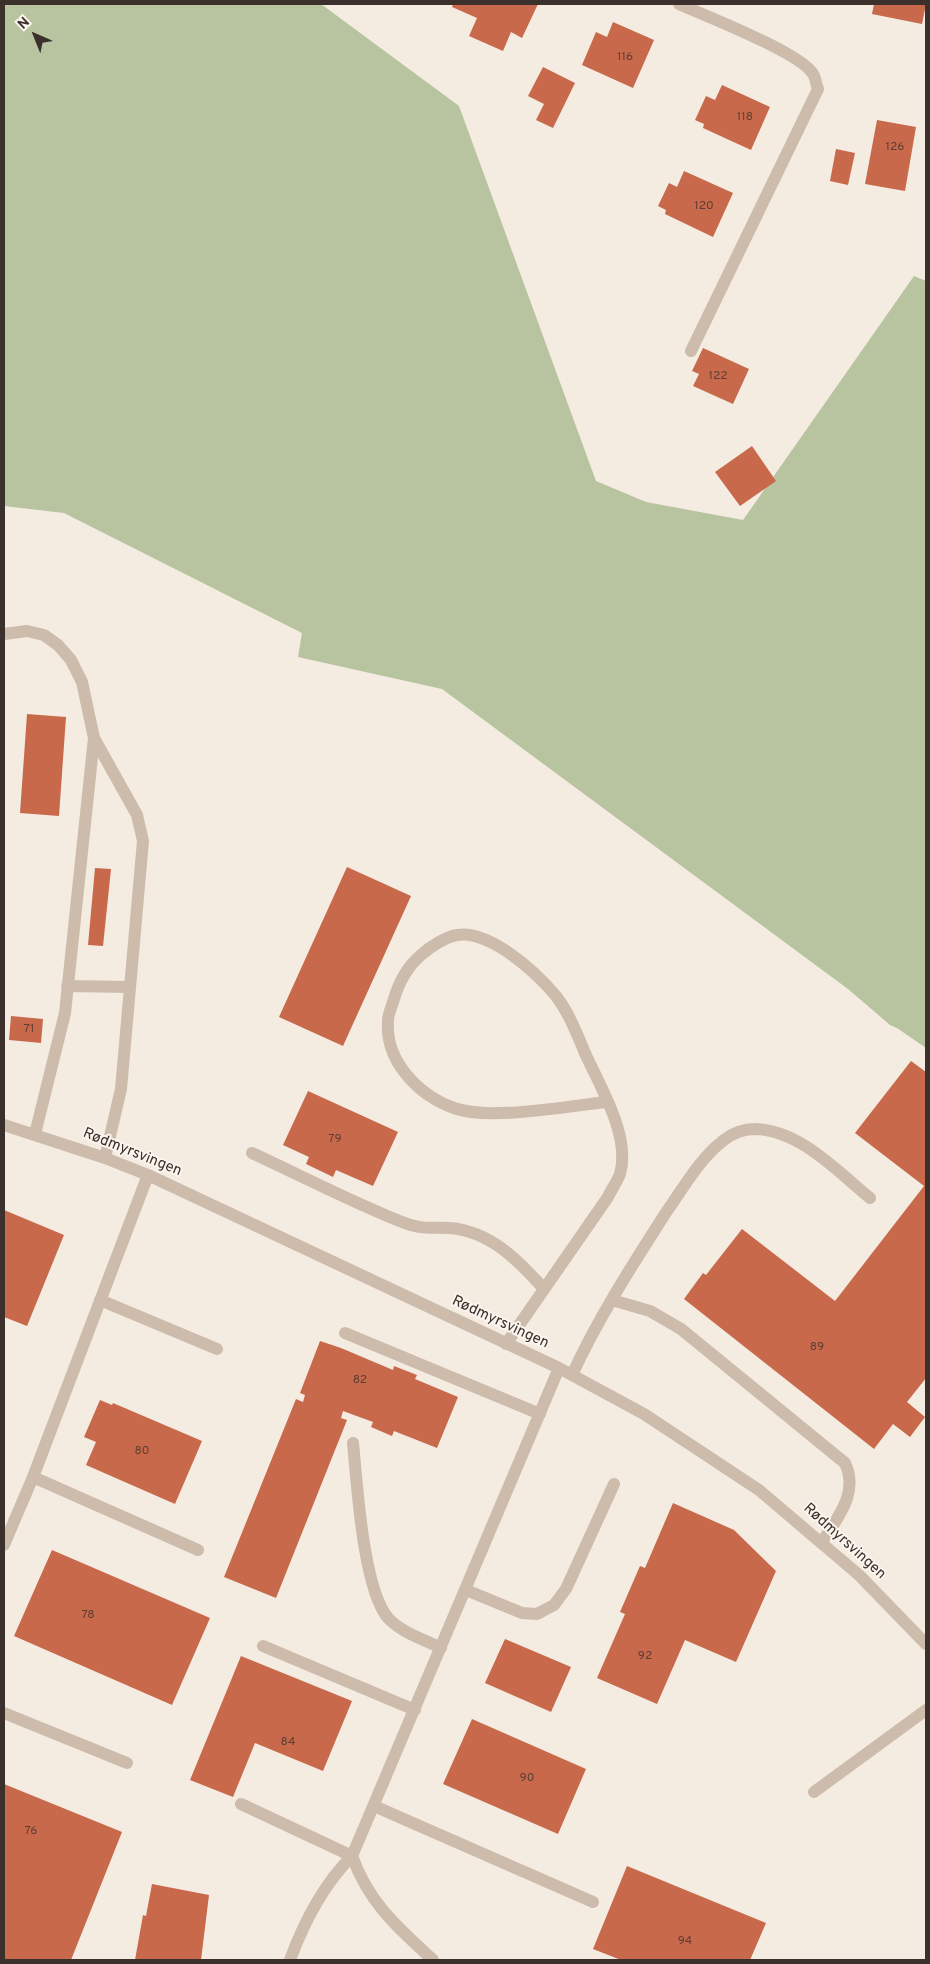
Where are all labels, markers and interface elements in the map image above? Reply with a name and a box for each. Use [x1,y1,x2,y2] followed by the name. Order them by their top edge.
[10,10,60,60] north arrow
[15,14,34,33] text: N
[617,51,633,65] house number: 116
[737,111,753,125] house number: 118
[886,141,904,155] house number: 126
[694,200,714,214] house number: 120
[708,370,728,384] house number: 122
[24,1023,34,1037] house number: 71
[80,1125,184,1181] street label: Rødmyrsvingen
[328,1133,342,1147] house number: 79
[449,1293,551,1353] street label: Rødmyrsvingen
[810,1341,824,1355] house number: 89
[353,1374,367,1388] house number: 82
[135,1445,149,1459] house number: 80
[799,1500,889,1584] street label: Rødmyrsvingen
[81,1609,95,1623] house number: 78
[638,1650,652,1664] house number: 92
[281,1736,295,1750] house number: 84
[520,1772,534,1786] house number: 90
[25,1825,37,1839] house number: 76
[678,1935,692,1949] house number: 94

